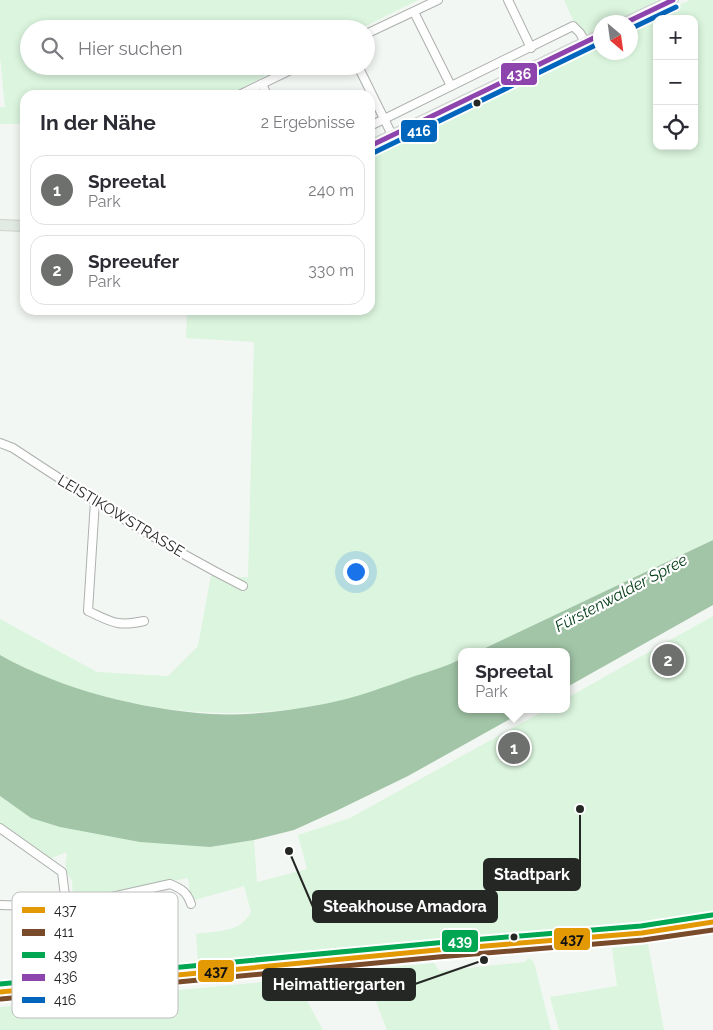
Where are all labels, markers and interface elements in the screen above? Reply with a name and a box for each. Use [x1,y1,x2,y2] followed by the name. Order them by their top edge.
[593,15,638,60] north arrow
[653,15,698,150] map controls
[653,15,698,60] button: +
[20,20,375,75] search box
[38,34,66,62] icon: search
[78,37,183,59] text: Hier suchen
[653,60,698,105] button: −
[500,62,538,86] line badge: 436
[507,66,531,82] text: 436
[472,98,482,108] unlabelled marker
[653,105,698,150] button: locate
[40,110,156,135] text: In der Nähe
[261,113,355,132] text: 2 Ergebnisse
[400,119,438,143] line badge: 416
[407,123,431,139] text: 416
[88,170,166,192] text: Spreetal
[53,181,61,200] text: 1
[308,181,354,200] text: 240 m
[88,192,121,211] text: Park
[88,250,179,272] text: Spreeufer
[52,261,62,280] text: 2
[308,261,354,280] text: 330 m
[88,272,121,291] text: Park
[55,471,187,561] street label: LEISTIKOWSTRASSE
[552,550,691,636] water label: Fürstenwalder Spree
[343,559,369,585] your location
[652,641,684,679] pin: 2
[458,648,570,713] popup
[475,660,553,682] text: Spreetal
[475,682,508,701] text: Park
[498,729,530,767] pin: 1
[484,859,580,890] callout: Stadtpark
[494,865,570,884] text: Stadtpark
[313,891,497,922] callout: Steakhouse Amadora
[12,892,178,1018] legend
[323,897,487,916] text: Steakhouse Amadora
[54,902,77,918] text: 437
[54,924,74,940] text: 411
[553,927,591,951] line badge: 437
[441,929,479,953] line badge: 439
[560,931,584,947] text: 437
[509,932,519,942] unlabelled marker
[448,933,472,949] text: 439
[54,947,77,963] text: 439
[197,959,235,983] line badge: 437
[204,963,228,979] text: 437
[54,969,78,985] text: 436
[263,969,415,1000] callout: Heimattiergarten
[273,975,405,994] text: Heimattiergarten
[54,992,76,1008] text: 416

